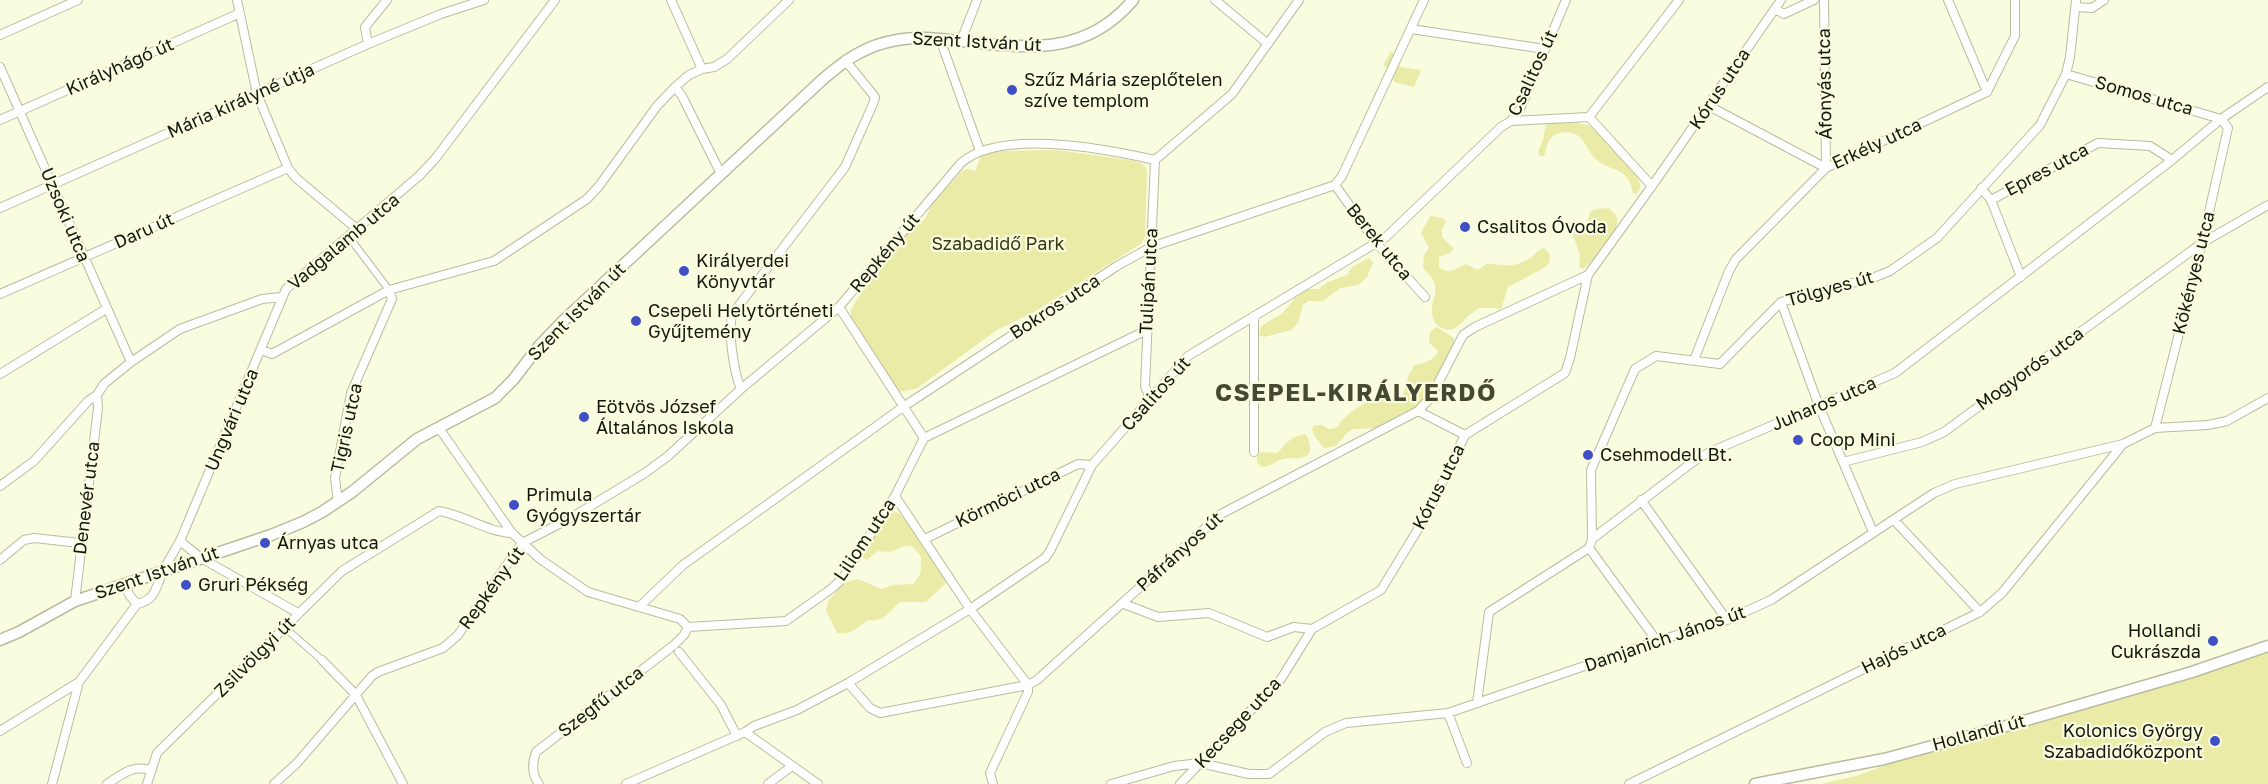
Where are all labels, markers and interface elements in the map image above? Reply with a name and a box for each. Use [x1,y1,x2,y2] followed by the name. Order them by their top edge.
[1504,26,1562,120] street label: Csalitos út
[912,28,1042,56] street label: Szent István út
[1813,28,1837,140] street label: Áfonyás utca
[63,34,177,100] street label: Királyhágó út
[1685,44,1755,134] street label: Kórus utca
[164,59,318,143] street label: Mária királyné útja
[1024,69,1223,112] place label: Szűz Mária szeplőtelen szíve templom
[2092,72,2196,120] street label: Somos utca
[1005,83,1019,97] marker: Szűz Mária szeplőtelen szíve templom
[1829,114,1925,174] street label: Erkély utca
[2002,139,2092,201] street label: Epres utca
[35,165,95,265] street label: Uzsoki utca
[284,189,404,295] street label: Vadgalamb utca
[1341,199,1417,285] street label: Berek utca
[111,208,177,254] street label: Daru út
[845,209,925,297] street label: Repkény út
[2168,209,2220,337] street label: Kökényes utca
[1477,216,1607,238] place label: Csalitos Óvoda
[1458,220,1472,234] marker: Csalitos Óvoda
[1135,228,1163,334] street label: Tulipán utca
[931,233,1065,255] park label: Szabadidő Park
[696,250,789,292] place label: Királyerdei Könyvtár
[524,259,630,365] street label: Szent István út
[677,264,691,278] marker: Királyerdei Könyvtár
[1784,266,1876,312] street label: Tölgyes út
[1006,270,1104,344] street label: Bokros utca
[648,300,834,342] place label: Csepeli Helytörténeti Gyűjtemény
[629,314,643,328] marker: Csepeli Helytörténeti Gyűjtemény
[1972,323,2088,415] street label: Mogyorós utca
[1117,352,1195,436] street label: Csalitos út
[201,365,263,475] street label: Ungvári utca
[1768,372,1880,436] street label: Juharos utca
[1215,379,1497,407] district label: CSEPEL-KIRÁLYERDŐ
[327,381,367,475] street label: Tigris utca
[596,396,734,438] place label: Eötvös József Általános Iskola
[577,410,591,424] marker: Eötvös József Általános Iskola
[1810,429,1896,451] place label: Coop Mini
[1791,433,1805,447] marker: Coop Mini
[69,440,105,556] street label: Denevér utca
[1408,441,1470,533] street label: Kórus utca
[1600,444,1733,466] place label: Csehmodell Bt.
[1581,448,1595,462] marker: Csehmodell Bt.
[952,463,1064,533] street label: Körmöci utca
[526,484,641,526] place label: Primula Gyógyszertár
[829,495,901,585] street label: Liliom utca
[507,498,521,512] marker: Primula Gyógyszertár
[1132,508,1228,596] street label: Páfrányos út
[277,532,379,554] place label: Árnyas utca
[258,536,272,550] marker: Árnyas utca
[92,542,222,604] street label: Szent István út
[455,542,529,634] street label: Repkény út
[198,574,308,596] place label: Gruri Pékség
[179,578,193,592] marker: Gruri Pékség
[1582,601,1748,677] street label: Damjanich János út
[210,612,300,702] street label: Zsilvölgyi út
[1858,619,1950,679] street label: Hajós utca
[2111,620,2201,662] place label: Hollandi Cukrászda
[2206,634,2220,648] marker: Hollandi Cukrászda
[554,662,648,742] street label: Szegfű utca
[1190,673,1286,773] street label: Kecsege utca
[1930,710,2028,756] street label: Hollandi út
[2044,720,2203,762] place label: Kolonics György Szabadidőközpont
[2208,734,2222,748] marker: Kolonics György Szabadidőközpont

